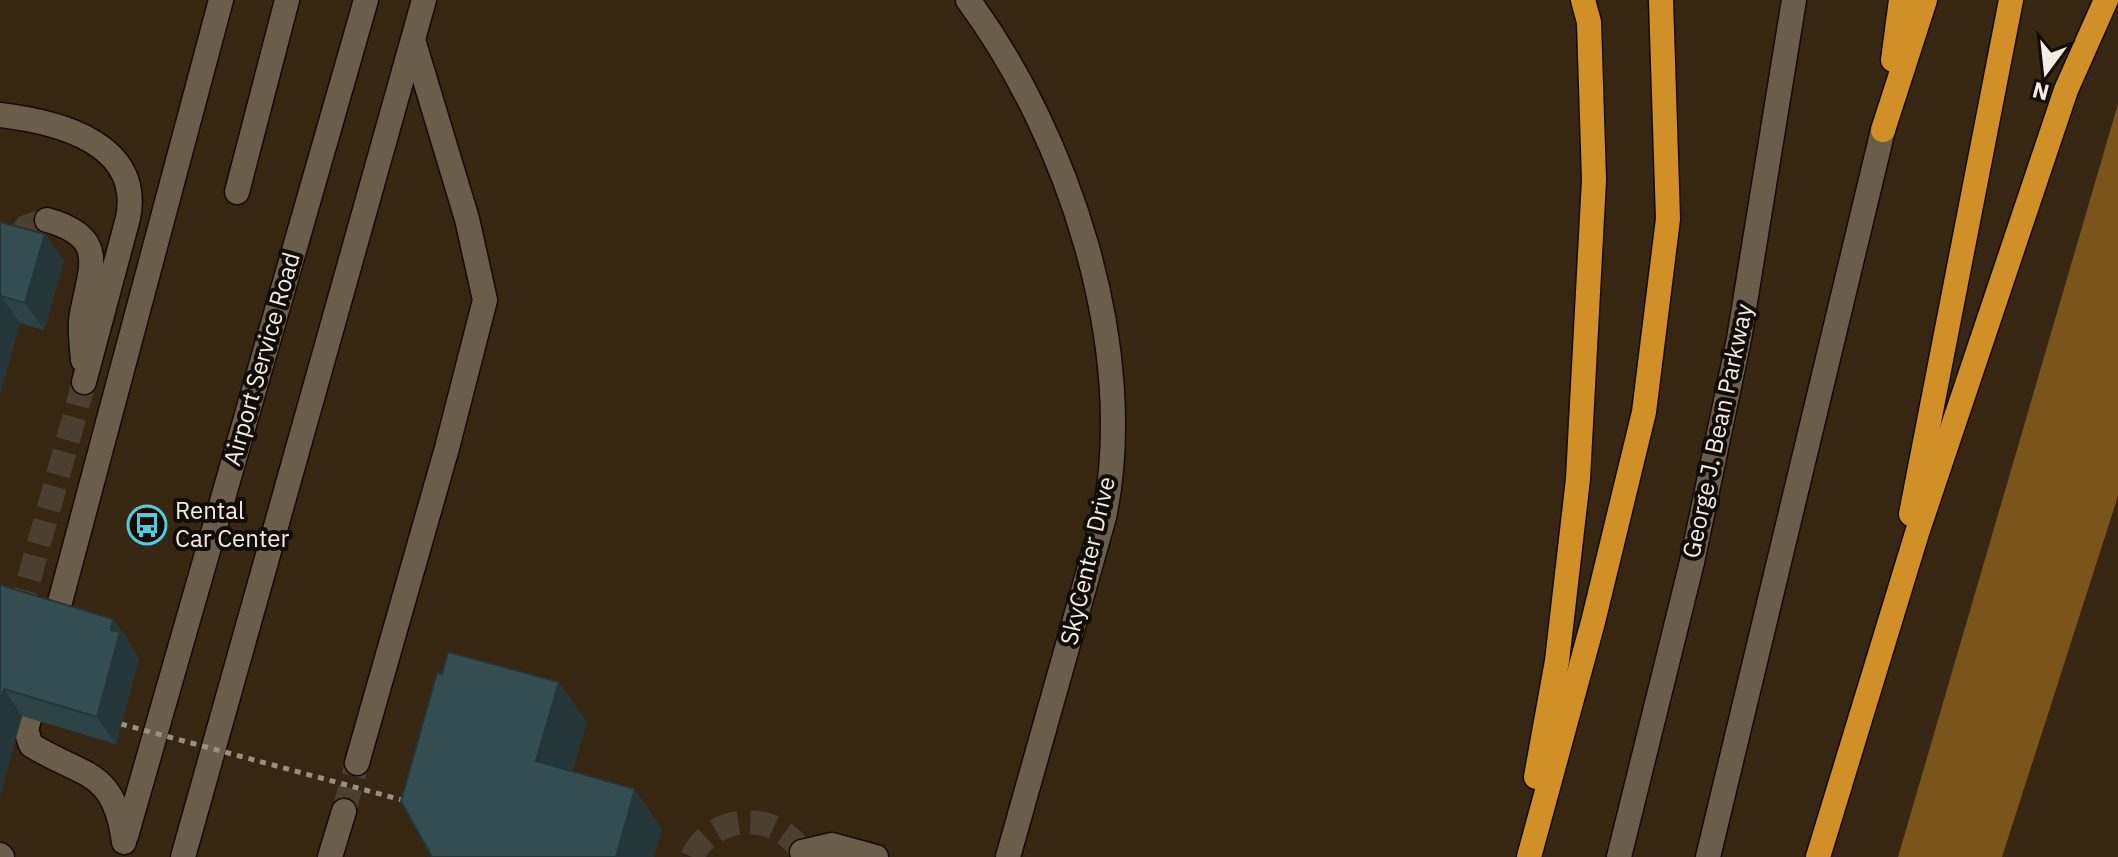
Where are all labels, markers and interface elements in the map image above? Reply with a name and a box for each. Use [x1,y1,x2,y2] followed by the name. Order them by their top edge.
[2006,32,2086,112] north arrow
[2029,76,2052,108] text: N
[215,248,307,469] street label: Airport Service Road
[1674,301,1760,561] street label: George J. Bean Parkway
[1052,473,1122,648] street label: SkyCenter Drive
[175,494,289,554] place label: Rental Car Center
[126,504,168,546] bus stop icon: Rental Car Center

